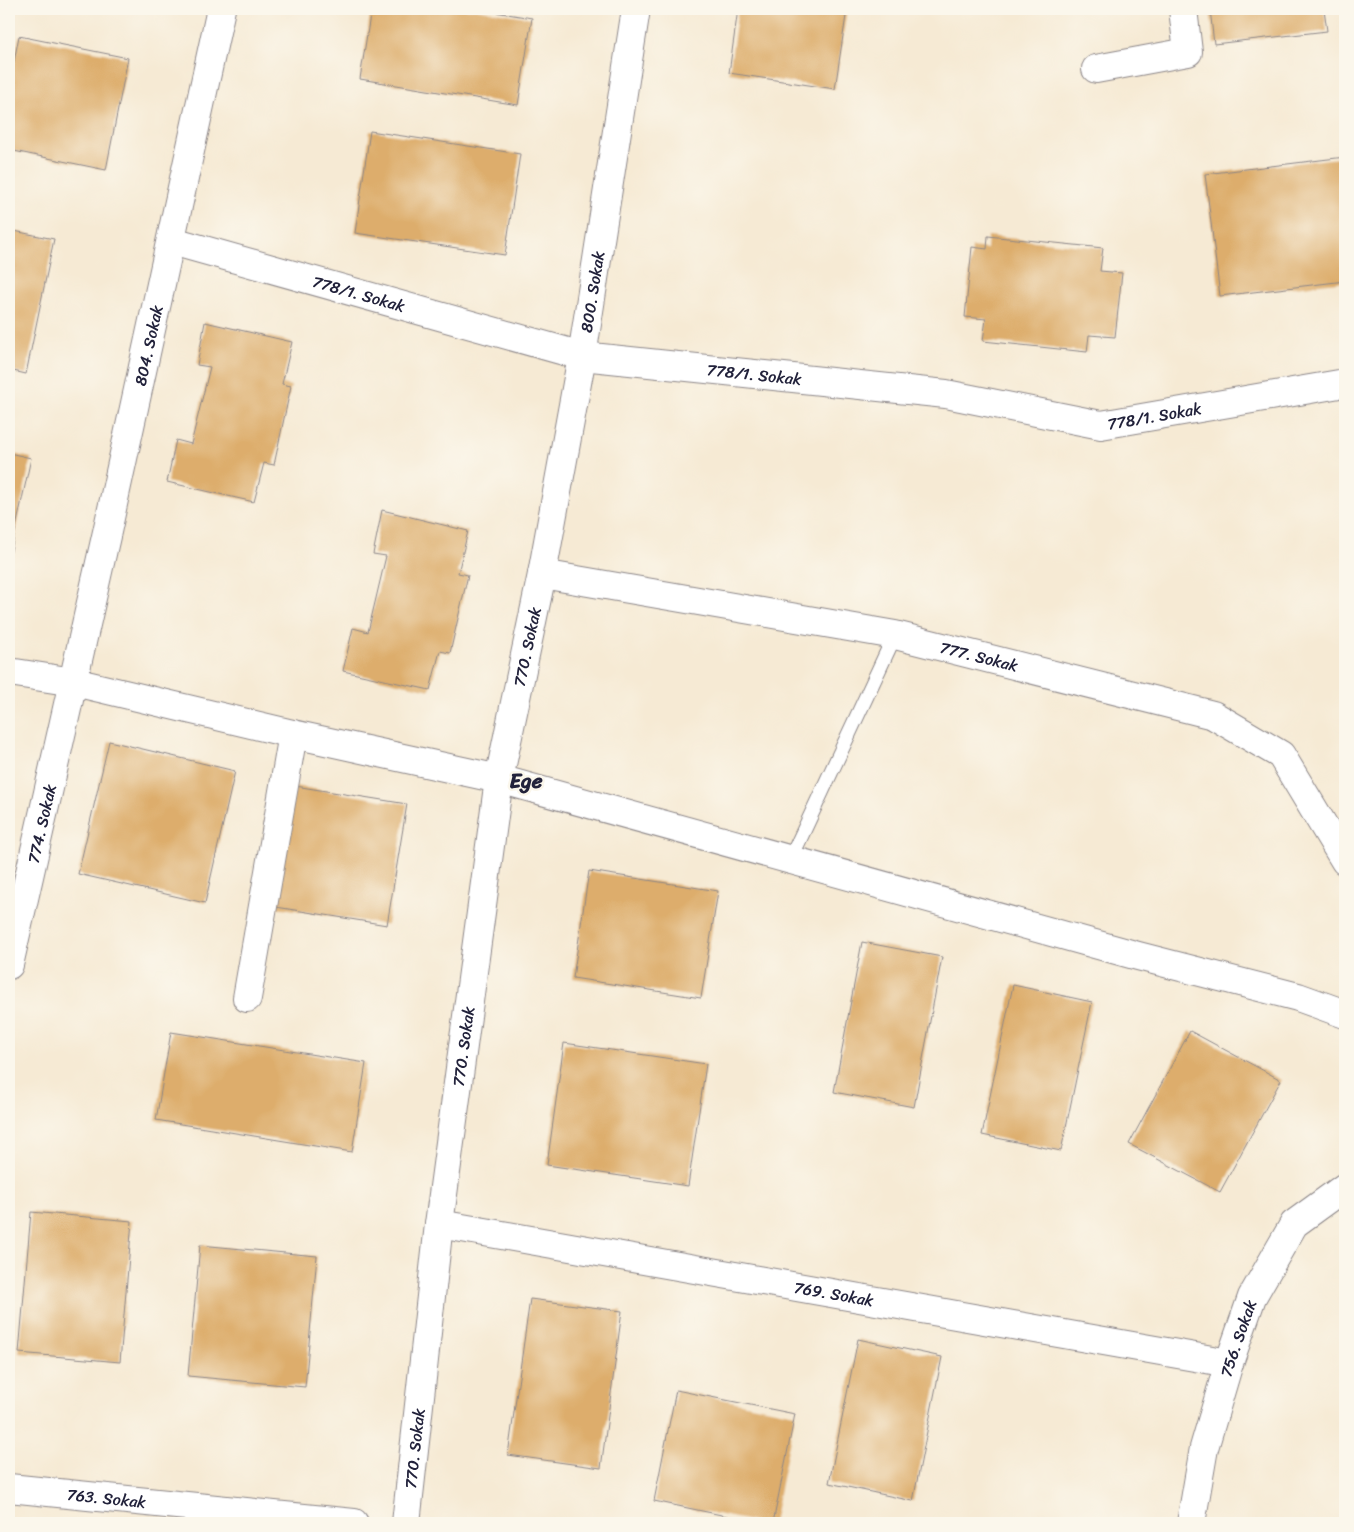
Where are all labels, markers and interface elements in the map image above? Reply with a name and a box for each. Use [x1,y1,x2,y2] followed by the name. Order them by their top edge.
[571,248,613,335] street label: 800. Sokak
[309,267,409,320] street label: 778/1. Sokak
[125,302,171,389] street label: 804. Sokak
[705,355,803,393] street label: 778/1. Sokak
[1105,393,1204,438] street label: 778/1. Sokak
[504,604,549,689] street label: 770. Sokak
[937,632,1022,680] street label: 777. Sokak
[509,762,543,800] district label: Ege
[18,781,64,866] street label: 774. Sokak
[443,1004,483,1088] street label: 770. Sokak
[792,1272,876,1315] street label: 769. Sokak
[1211,1295,1265,1380] street label: 756. Sokak
[395,1406,433,1490] street label: 770. Sokak
[66,1479,148,1516] street label: 763. Sokak

